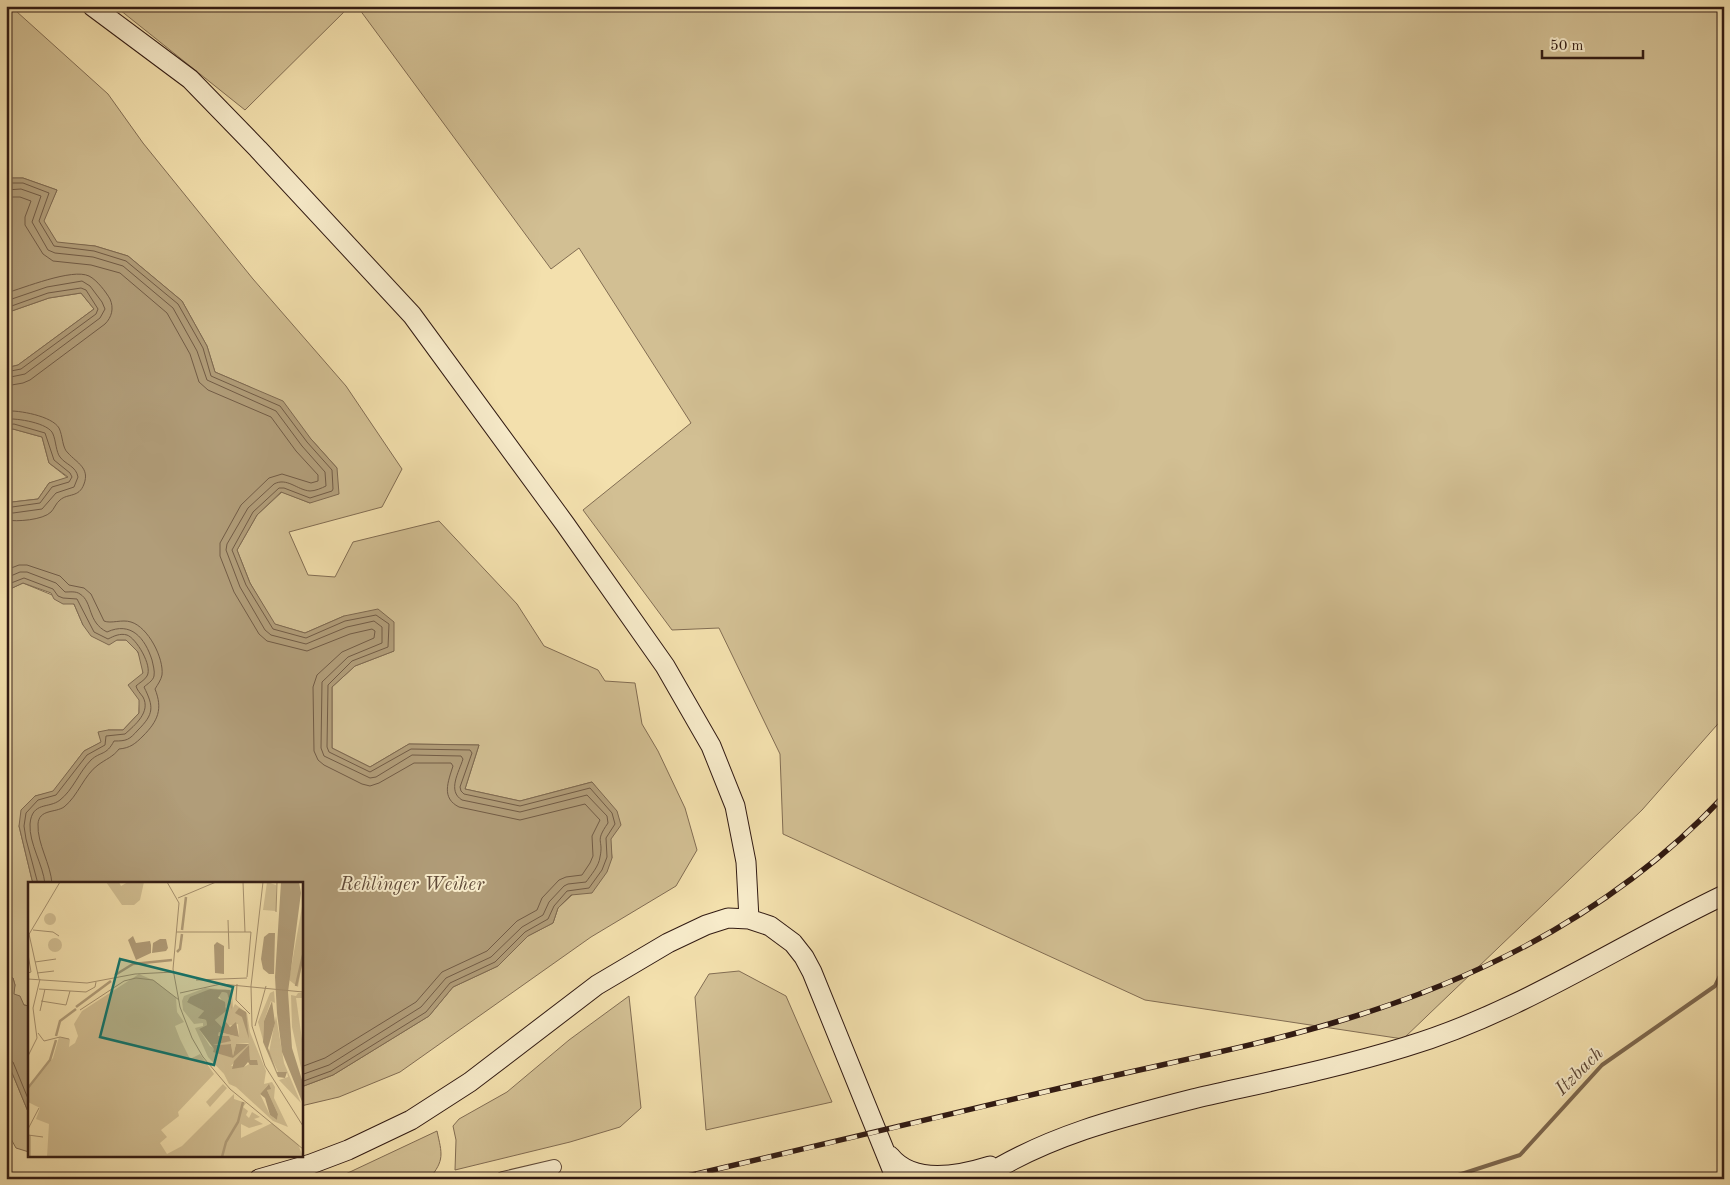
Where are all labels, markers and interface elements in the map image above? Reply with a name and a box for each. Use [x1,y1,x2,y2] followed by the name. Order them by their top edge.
[1542,28,1644,60] scale bar
[1550,39,1584,54] text: 50 m
[339,876,485,895] water label: Rehlinger Weiher
[28,882,302,1158] inset map
[1552,1044,1608,1100] water label: Itzbach

